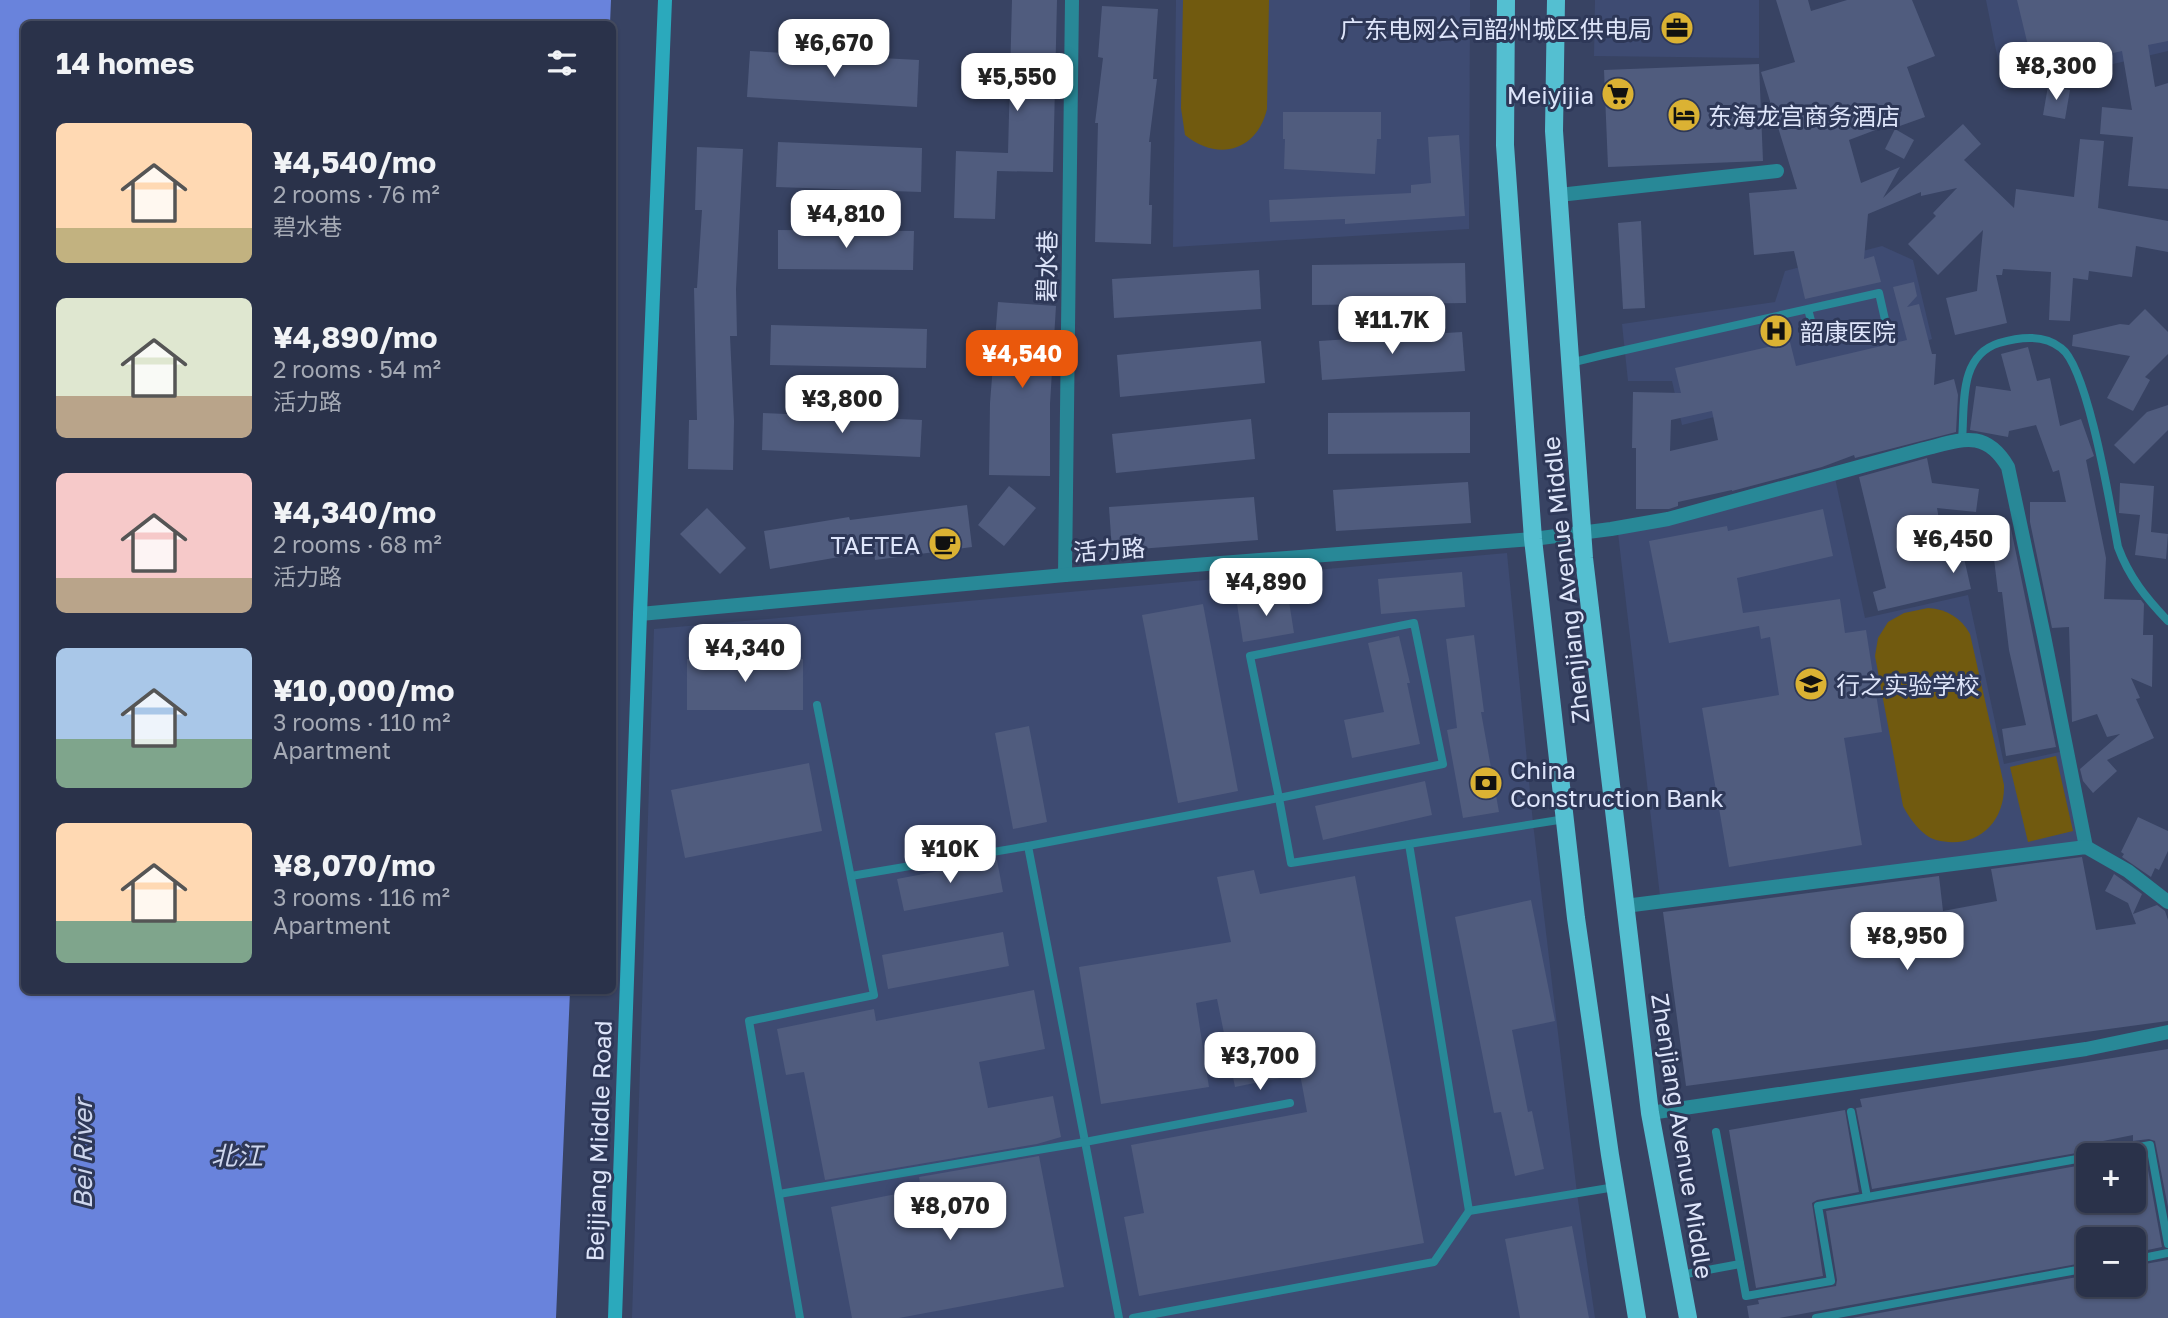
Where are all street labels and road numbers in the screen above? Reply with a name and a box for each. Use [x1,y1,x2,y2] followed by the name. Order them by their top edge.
[1031,230,1061,302] street label: 碧水巷
[1536,435,1594,725] street label: Zhenjiang Avenue Middle
[1072,532,1146,566] street label: 活力路
[1646,991,1720,1281] street label: Zhenjiang Avenue Middle
[579,1020,617,1262] street label: Beijiang Middle Road

